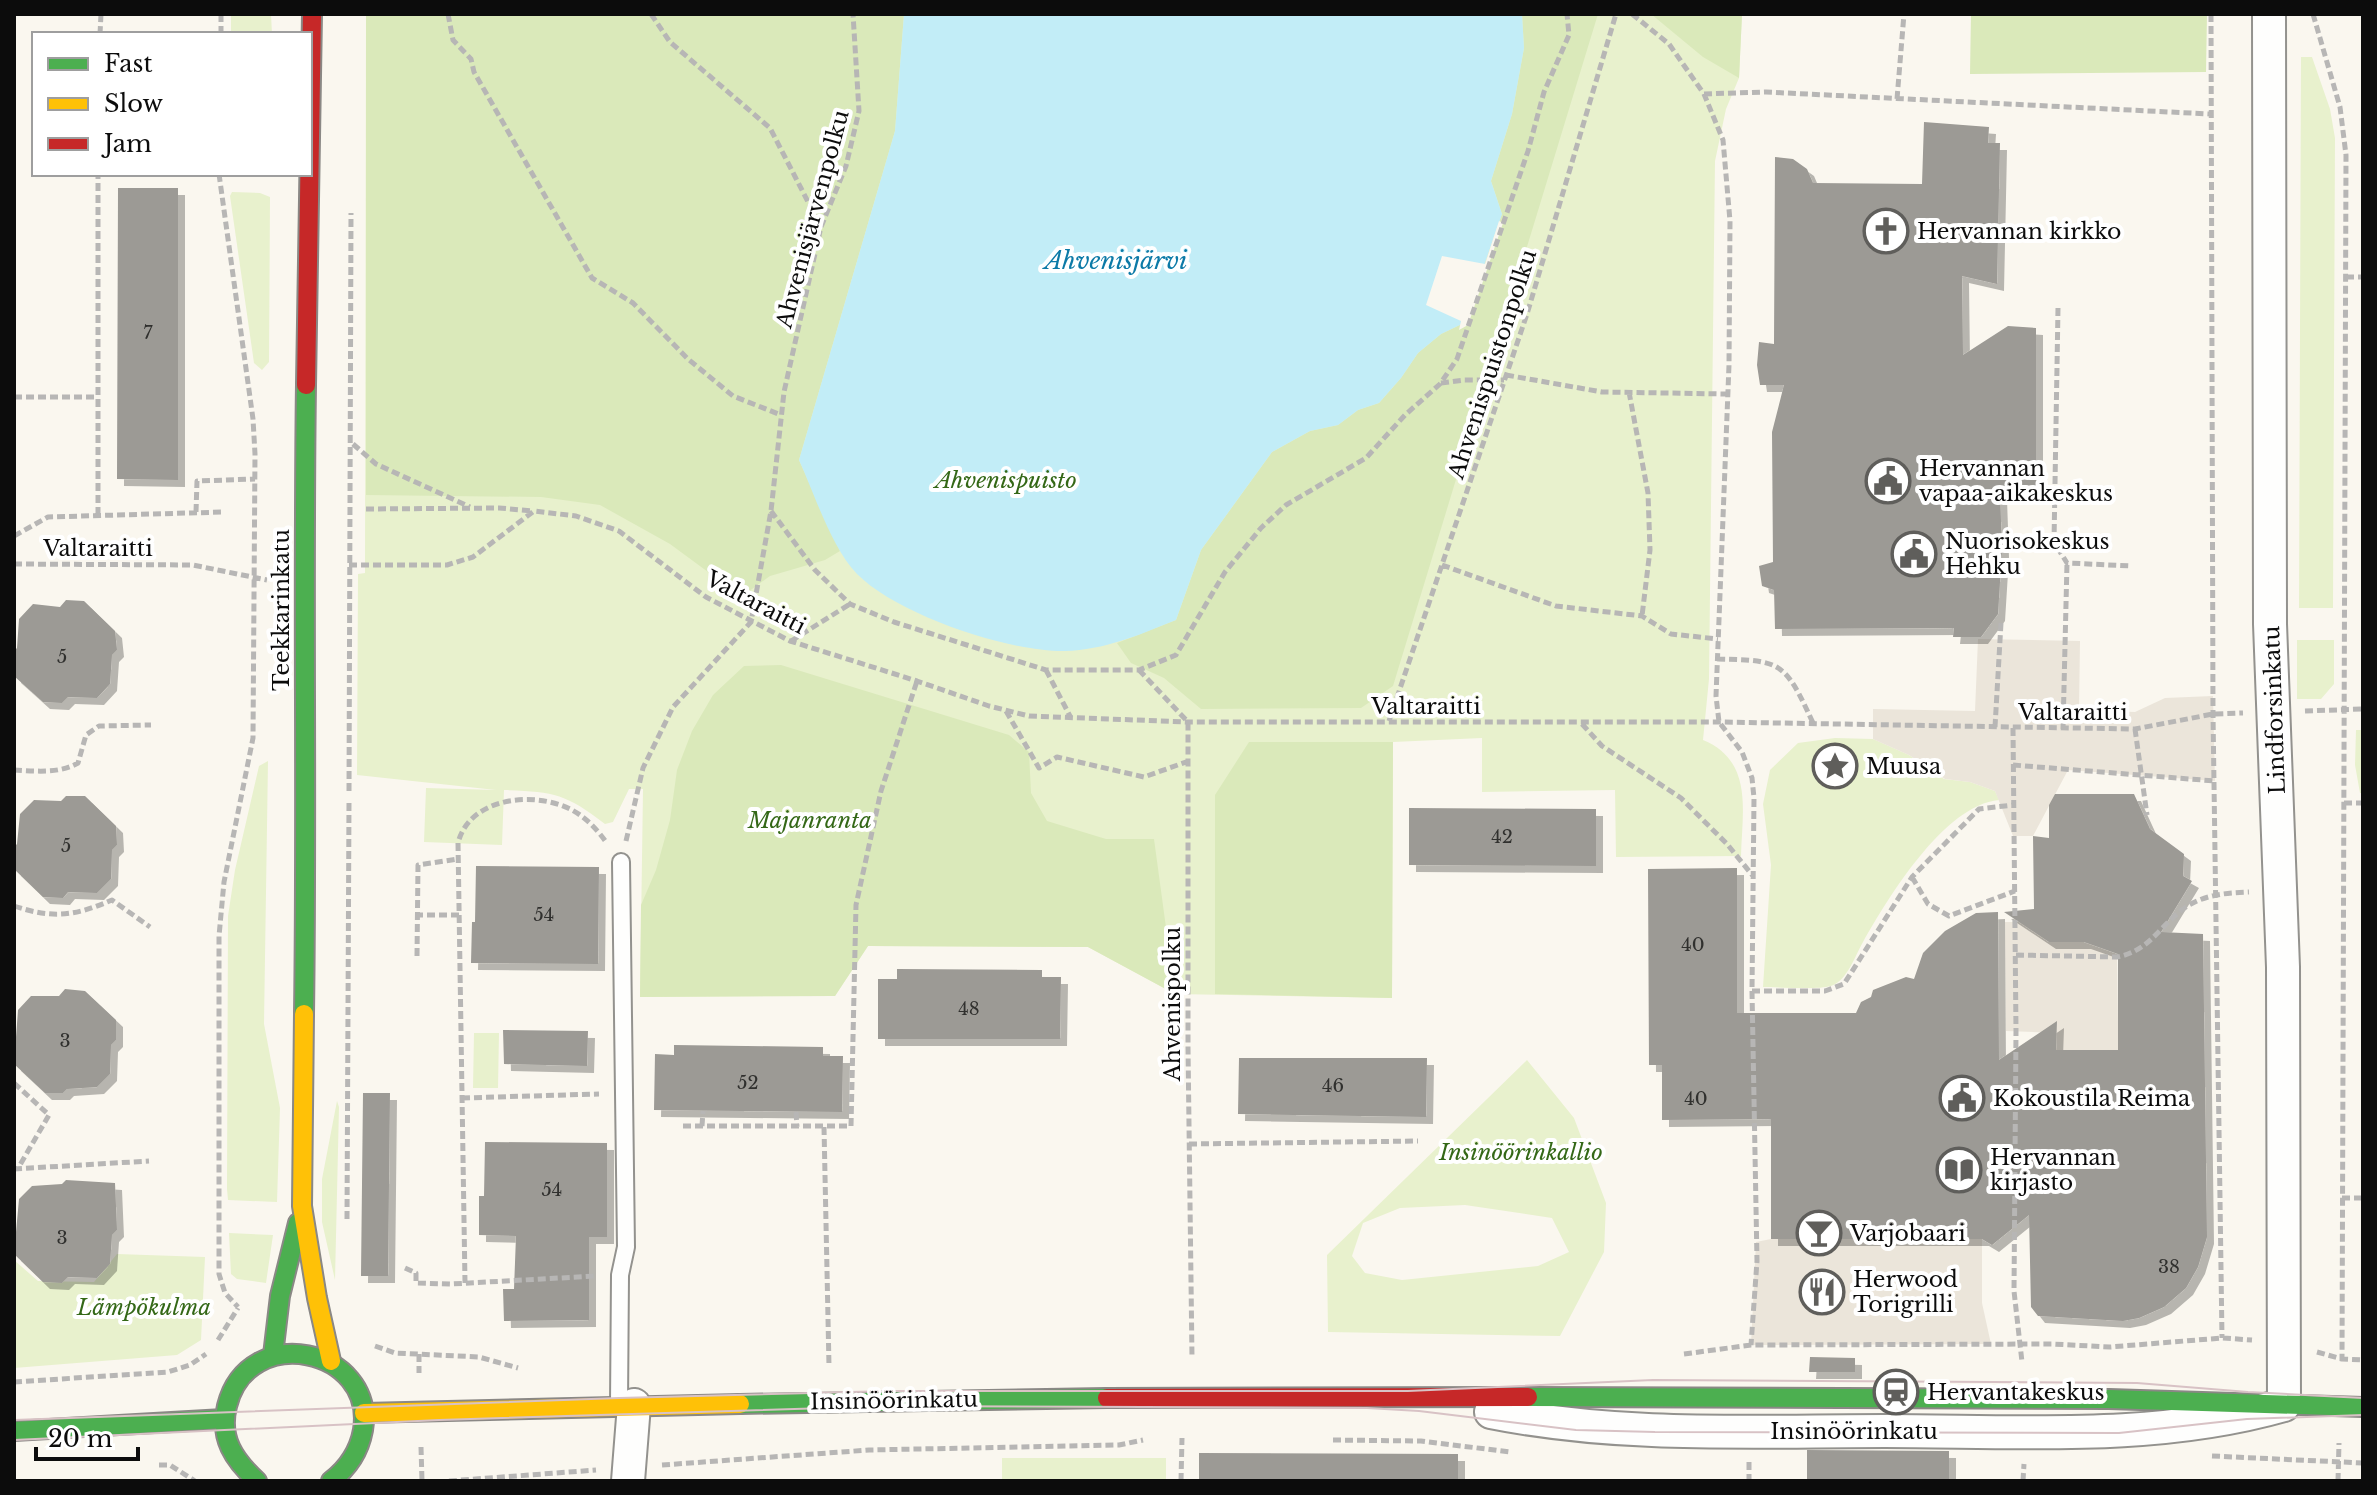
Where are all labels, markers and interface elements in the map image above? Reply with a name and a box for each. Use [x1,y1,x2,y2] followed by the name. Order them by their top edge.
[32,32,312,176] legend
[104,49,152,78] text: Fast
[104,89,163,118] text: Slow
[770,107,855,332] street label: Ahvenisjärvenpolku
[101,129,152,158] text: Jam
[1862,207,1910,255] church icon: Hervannan kirkko
[1917,218,2122,245] place label: Hervannan kirkko
[1042,246,1188,275] water label: Ahvenisjärvi
[1442,246,1542,483] street label: Ahvenispuistonpolku
[143,322,153,344] house number: 7
[1919,455,2113,507] place label: Hervannan vapaa-aikakeskus
[1864,457,1912,505] public building icon: Hervannan vapaa-aikakeskus
[932,467,1077,494] park label: Ahvenispuisto
[1945,528,2109,580] place label: Nuorisokeskus Hehku
[268,529,295,691] street label: Teekkarinkatu
[1890,530,1938,578] public building icon: Nuorisokeskus Hehku
[42,535,153,562] street label: Valtaraitti
[700,564,811,640] street label: Valtaraitti
[2258,625,2291,795] street label: Lindforsinkatu
[57,646,67,668] house number: 5
[1370,693,1481,720] street label: Valtaraitti
[2017,699,2128,726] street label: Valtaraitti
[1811,742,1859,790] place icon: Muusa
[1866,753,1942,780] place label: Muusa
[747,807,872,834] park label: Majanranta
[1491,826,1513,848] house number: 42
[61,835,71,857] house number: 5
[534,904,554,926] house number: 54
[1159,926,1186,1082] street label: Ahvenispolku
[1681,934,1705,956] house number: 40
[958,998,980,1020] house number: 48
[59,1030,71,1052] house number: 3
[737,1072,759,1094] house number: 52
[1938,1074,1986,1122] public building icon: Kokoustila Reima
[1322,1075,1344,1097] house number: 46
[1993,1085,2191,1112] place label: Kokoustila Reima
[1684,1088,1708,1110] house number: 40
[1438,1139,1603,1166] park label: Insinöörinkallio
[1990,1144,2116,1196] place label: Hervannan kirjasto
[1935,1146,1983,1194] library icon: Hervannan kirjasto
[542,1179,562,1201] house number: 54
[1795,1209,1843,1257] bar icon: Varjobaari
[1849,1220,1966,1247] place label: Varjobaari
[56,1227,68,1249] house number: 3
[2158,1256,2180,1278] house number: 38
[1853,1266,1958,1318] place label: Herwood Torigrilli
[1798,1268,1846,1316] restaurant icon: Herwood Torigrilli
[76,1294,211,1321] park label: Lämpökulma
[1872,1368,1920,1416] station icon: Hervantakeskus
[1927,1379,2105,1406] place label: Hervantakeskus
[810,1386,978,1415] street label: Insinöörinkatu
[36,1411,138,1461] scale bar
[1770,1418,1938,1445] street label: Insinöörinkatu
[48,1424,113,1453] text: 20 m

